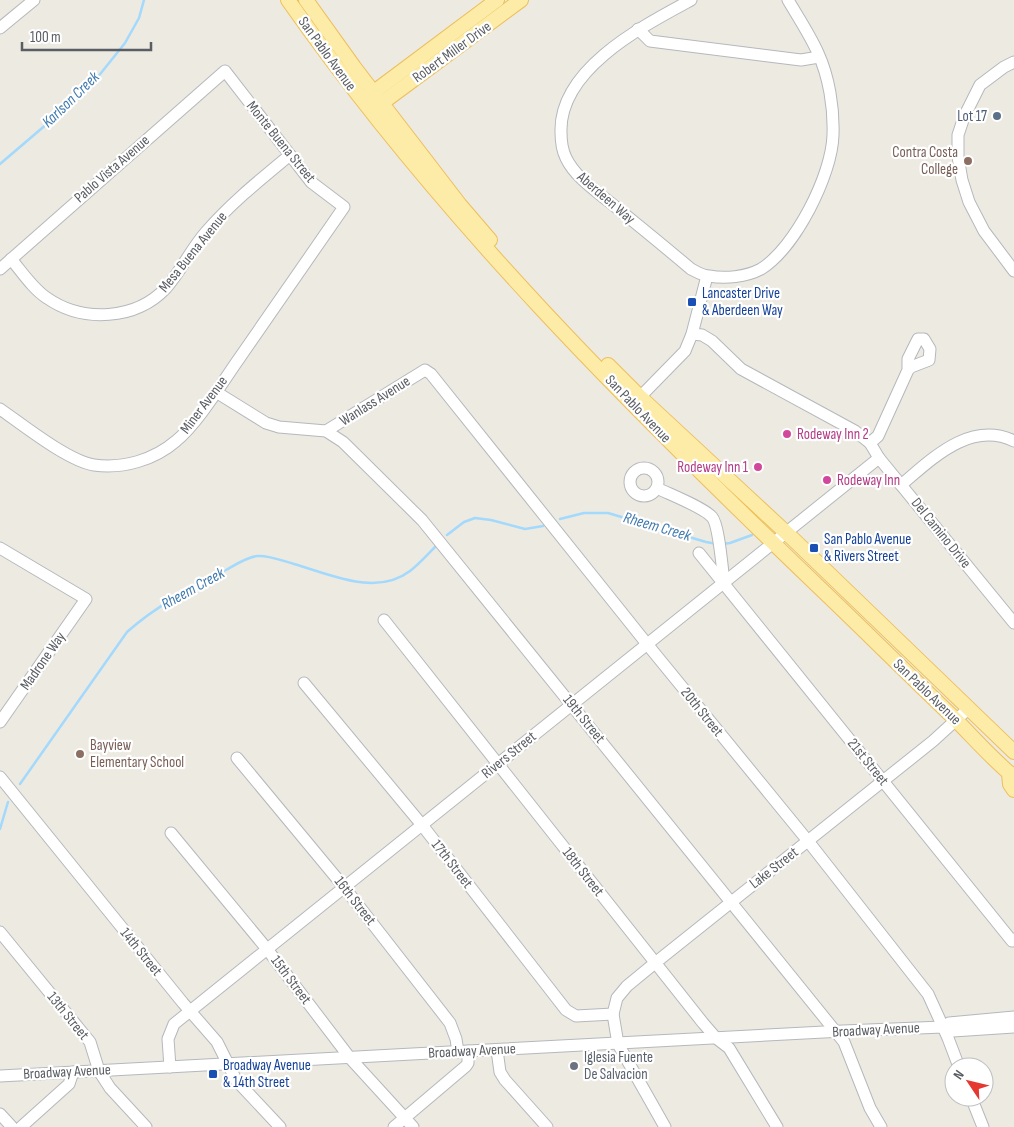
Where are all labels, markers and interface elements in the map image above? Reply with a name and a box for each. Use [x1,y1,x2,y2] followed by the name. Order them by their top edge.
[294,13,360,95] street label: San Pablo Avenue
[409,17,495,87] street label: Robert Miller Drive
[22,20,151,52] scale bar
[30,28,61,47] text: 100 m
[38,67,104,132] water label: Karlson Creek
[242,97,320,187] street label: Monte Buena Street
[957,107,987,126] place label: Lot 17
[991,110,1003,122] marker: Lot 17
[70,131,154,207] street label: Pablo Vista Avenue
[892,143,958,179] place label: Contra Costa College
[962,155,974,167] marker: Contra Costa College
[572,167,639,229] street label: Aberdeen Way
[155,208,231,296] street label: Mesa Buena Avenue
[702,284,783,320] place label: Lancaster Drive & Aberdeen Way
[686,296,698,308] marker: Lancaster Drive & Aberdeen Way
[601,371,675,447] street label: San Pablo Avenue
[176,372,232,438] street label: Miner Avenue
[336,372,414,430] street label: Wanlass Avenue
[797,425,869,444] place label: Rodeway Inn 2
[781,428,793,440] marker: Rodeway Inn 2
[677,458,749,477] place label: Rodeway Inn 1
[752,461,764,473] marker: Rodeway Inn 1
[837,471,900,490] place label: Rodeway Inn
[821,474,833,486] marker: Rodeway Inn
[907,494,975,572] street label: Del Camino Drive
[621,508,694,546] water label: Rheem Creek
[824,530,911,566] place label: San Pablo Avenue & Rivers Street
[808,542,820,554] marker: San Pablo Avenue & Rivers Street
[158,563,229,614] water label: Rheem Creek
[16,628,70,694] street label: Madrone Way
[889,655,965,729] street label: San Pablo Avenue
[676,684,728,741] street label: 20th Street
[559,691,610,747] street label: 19th Street
[478,727,541,783] street label: Rivers Street
[843,734,893,790] street label: 21st Street
[90,736,184,772] place label: Bayview Elementary School
[74,748,86,760] marker: Bayview Elementary School
[427,836,477,892] street label: 17th Street
[746,843,803,893] street label: Lake Street
[558,844,608,901] street label: 18th Street
[330,873,380,930] street label: 16th Street
[116,924,166,980] street label: 14th Street
[266,952,316,1009] street label: 15th Street
[43,988,93,1044] street label: 13th Street
[832,1018,920,1042] street label: Broadway Avenue
[428,1039,516,1063] street label: Broadway Avenue
[584,1048,653,1084] place label: Iglesia Fuente De Salvacion
[223,1056,311,1092] place label: Broadway Avenue & 14th Street
[944,1057,994,1107] north arrow
[23,1060,111,1084] street label: Broadway Avenue
[568,1060,580,1072] marker: Iglesia Fuente De Salvacion
[950,1067,968,1083] text: N
[207,1068,219,1080] marker: Broadway Avenue & 14th Street

